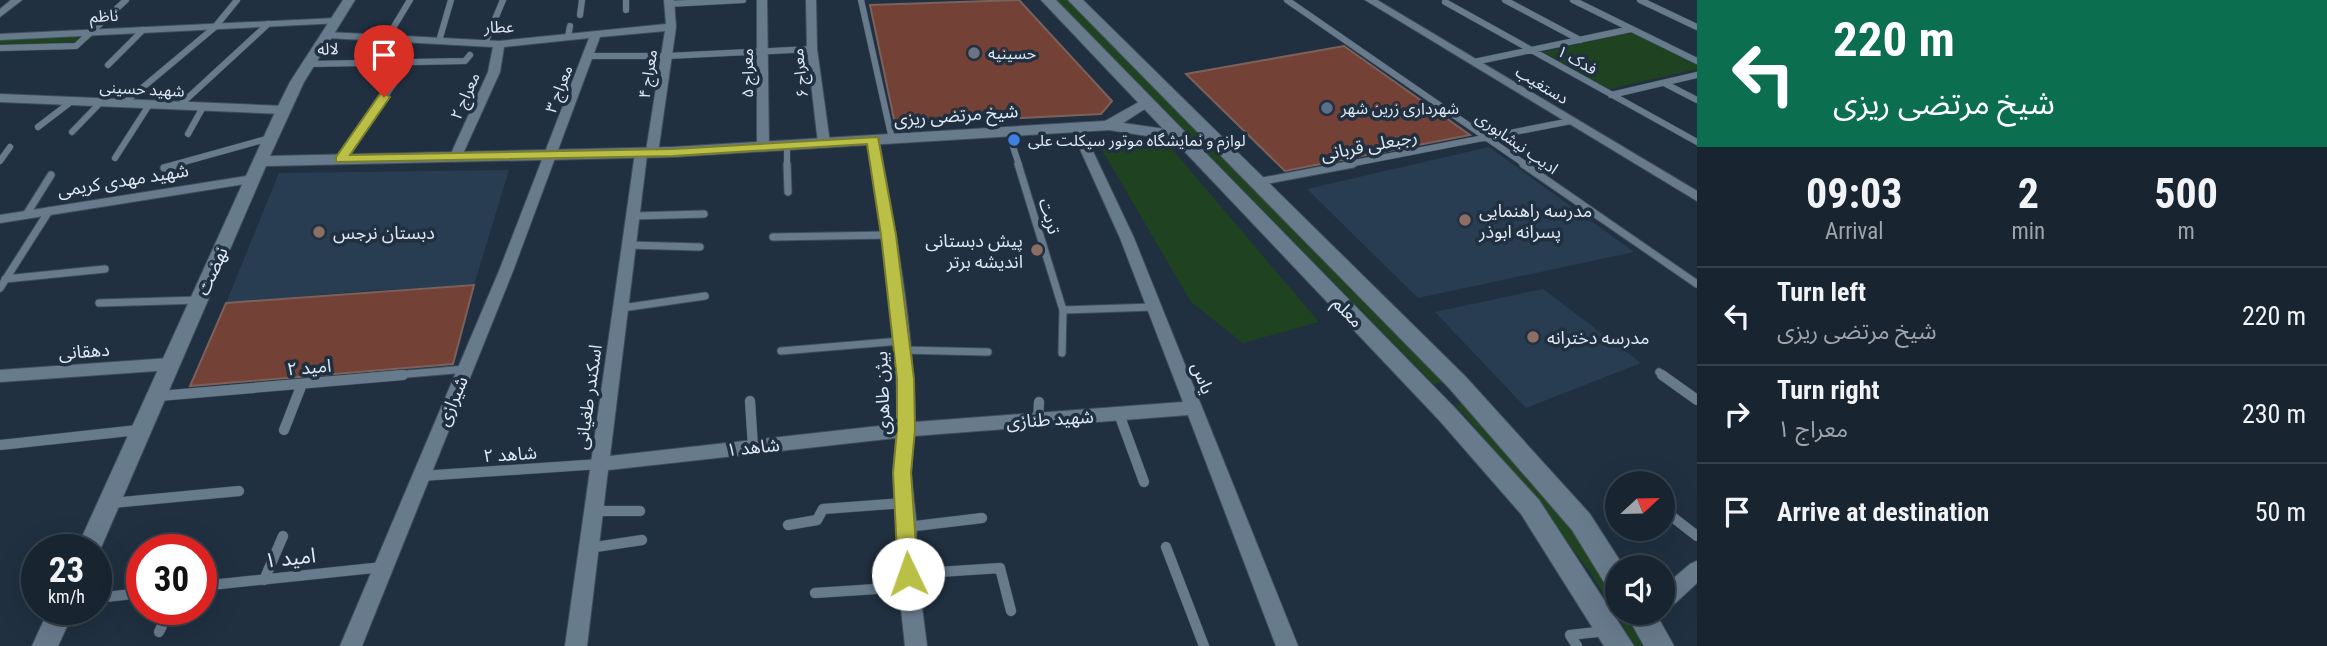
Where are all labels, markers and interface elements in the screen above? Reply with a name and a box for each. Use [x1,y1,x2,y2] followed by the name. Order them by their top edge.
[89,6,119,29] street label: ناظم
[1833,11,1955,68] text: 220 m
[483,17,514,37] street label: عطار
[354,25,414,97] pin
[1718,28,1809,119] icon: left
[365,36,403,74] icon: arrive
[317,39,339,59] street label: لاله
[1554,41,1600,79] street label: فدک ۱
[988,44,1036,63] place label: حسینیه
[966,45,982,61] marker: حسینیه
[788,47,815,99] street label: معراج ۶
[635,48,664,100] street label: معراج ۴
[738,48,760,98] street label: معراج ۵
[541,62,580,117] street label: معراج ۳
[1512,62,1572,108] street label: دستغیب
[446,70,486,124] street label: معراج ۲
[99,77,185,101] street label: شهید حسینی
[1833,84,2055,122] text: شیخ مرتضی ریزی
[1340,99,1459,118] place label: شهرداری زرین شهر
[893,100,1019,133] street label: شیخ مرتضی ریزی
[1319,100,1335,116] marker: شهرداری زرین شهر
[1472,108,1562,178] street label: ادیب نیشابوری
[1319,125,1419,166] street label: رجبعلی قربانی
[1028,131,1246,153] place label: لوازم و نمایشگاه موتور سیکلت علی
[1006,132,1022,148] marker: لوازم و نمایشگاه موتور سیکلت علی
[56,159,190,202] street label: شهید مهدی کریمی
[1806,169,1902,218] text: 09:03
[2018,169,2039,218] text: 2
[2154,169,2218,218] text: 500
[1034,195,1065,237] street label: تربت
[1478,200,1592,243] place label: مدرسه راهنمایی پسرانه ابوذر
[1457,212,1473,228] marker: مدرسه راهنمایی پسرانه ابوذر
[1825,218,1883,245] text: Arrival
[2011,218,2045,245] text: min
[2177,218,2195,245] text: m
[333,222,435,244] place label: دبستان نرجس
[311,224,327,240] marker: دبستان نرجس
[925,230,1023,273] place label: پیش دبستانی اندیشه برتر
[1029,242,1045,258] marker: پیش دبستانی اندیشه برتر
[192,244,232,298] street label: نهضت
[1777,277,1866,307] text: Turn left
[1326,292,1367,334] street label: معلم
[1718,297,1756,335] icon: left
[2242,301,2306,331] text: 220 m
[1777,318,1936,345] text: شیخ مرتضی ریزی
[1547,327,1650,349] place label: مدرسه دخترانه
[1525,329,1541,345] marker: مدرسه دخترانه
[58,339,110,364] street label: دهقانی
[570,343,607,451] street label: اسکندر طغیانی
[870,351,895,435] street label: بیژن طاهری
[286,355,332,379] street label: امید ۲
[1186,359,1219,397] street label: یاس
[432,373,473,429] street label: شیرازی
[1777,375,1879,405] text: Turn right
[1718,395,1756,433] icon: right
[2242,399,2306,429] text: 230 m
[1006,405,1094,434] street label: شهید طنازی
[1777,416,1848,443] text: معراج ۱
[725,434,781,460] street label: شاهد ۱
[482,442,538,466] street label: شاهد ۲
[1605,471,1675,541] north arrow
[1605,471,1675,625] map controls
[1718,493,1756,531] icon: arrive
[1777,497,1989,527] text: Arrive at destination
[2255,497,2306,527] text: 50 m
[126,534,217,625] speed limit sign: 30
[871,537,945,611] position arrow
[263,543,317,573] street label: امید ۱
[49,550,84,591] text: 23
[1605,555,1675,625] button: sound
[48,586,85,607] text: km/h

